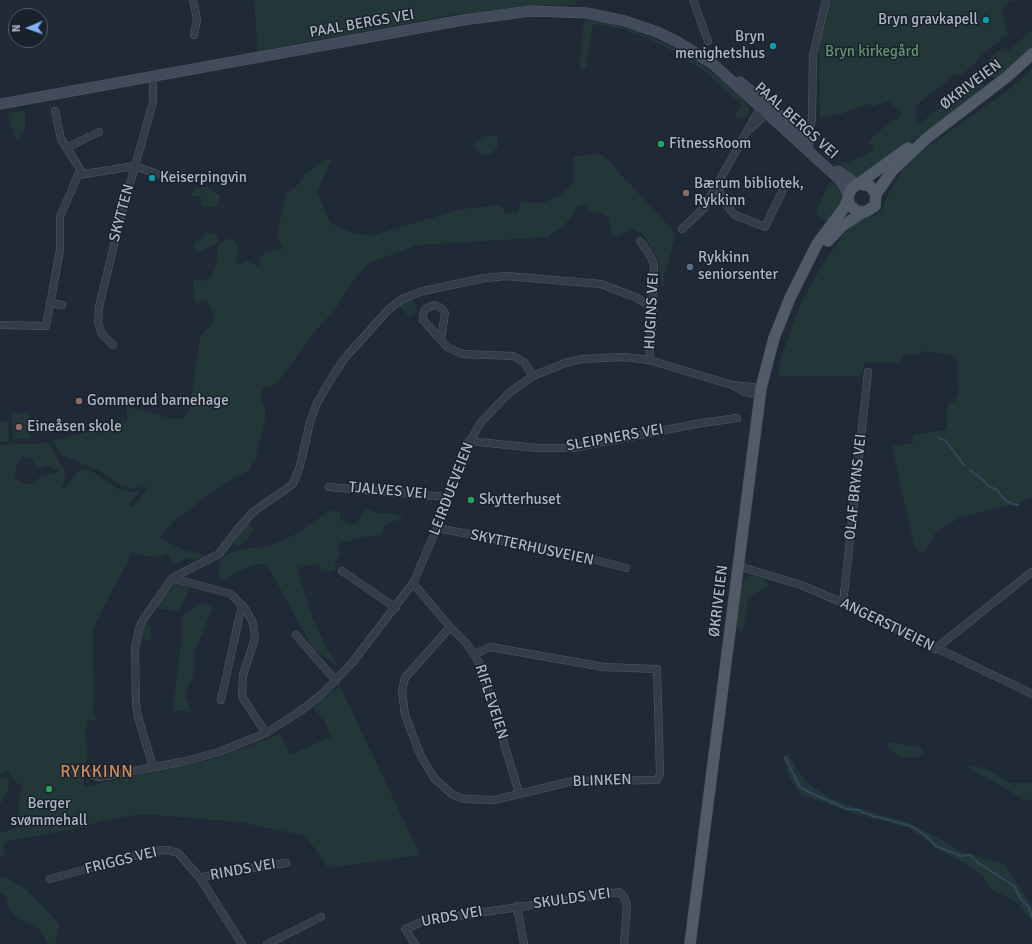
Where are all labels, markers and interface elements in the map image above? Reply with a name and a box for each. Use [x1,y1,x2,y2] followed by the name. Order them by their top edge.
[308,6,416,42] street label: PAAL BERGS VEI
[8,8,48,48] north arrow
[878,11,978,29] place label: Bryn gravkapell
[981,15,991,25] marker: Bryn gravkapell
[10,24,23,32] text: N
[675,28,765,63] place label: Bryn menighetshus
[768,41,778,51] marker: Bryn menighetshus
[825,43,919,61] park label: Bryn kirkegård
[937,56,1005,114] street label: ØKRIVEIEN
[751,79,841,163] street label: PAAL BERGS VEI
[669,135,751,153] place label: FitnessRoom
[656,139,666,149] marker: FitnessRoom
[160,169,247,187] place label: Keiserpingvin
[147,173,157,183] marker: Keiserpingvin
[694,175,804,210] place label: Bærum bibliotek, Rykkinn
[106,182,138,244] street label: SKYTTEN
[681,188,691,198] marker: Bærum bibliotek, Rykkinn
[698,249,778,284] place label: Rykkinn seniorsenter
[685,262,695,272] marker: Rykkinn seniorsenter
[641,272,663,350] street label: HUGINS VEI
[87,392,229,410] place label: Gommerud barnehage
[74,396,84,406] marker: Gommerud barnehage
[27,418,122,436] place label: Eineåsen skole
[565,421,665,455] street label: SLEIPNERS VEI
[14,422,24,432] marker: Eineåsen skole
[841,433,871,541] street label: OLAF BRYNS VEI
[426,440,478,538] street label: LEIRDUEVEIEN
[348,479,428,503] street label: TJALVES VEI
[479,491,561,509] place label: Skytterhuset
[466,495,476,505] marker: Skytterhuset
[469,526,595,570] street label: SKYTTERHUSVEIEN
[706,564,732,638] street label: ØKRIVEIEN
[837,595,937,655] street label: ANGERSTVEIEN
[470,662,512,742] street label: RIFLEVEIEN
[60,763,134,783] district label: RYKKINN
[572,771,632,791] street label: BLINKEN
[44,784,54,794] marker: Berger svømmehall
[11,795,87,830] place label: Berger svømmehall
[83,843,159,879] street label: FRIGGS VEI
[209,855,277,885] street label: RINDS VEI
[532,885,612,913] street label: SKULDS VEI
[420,903,484,931] street label: URDS VEI

